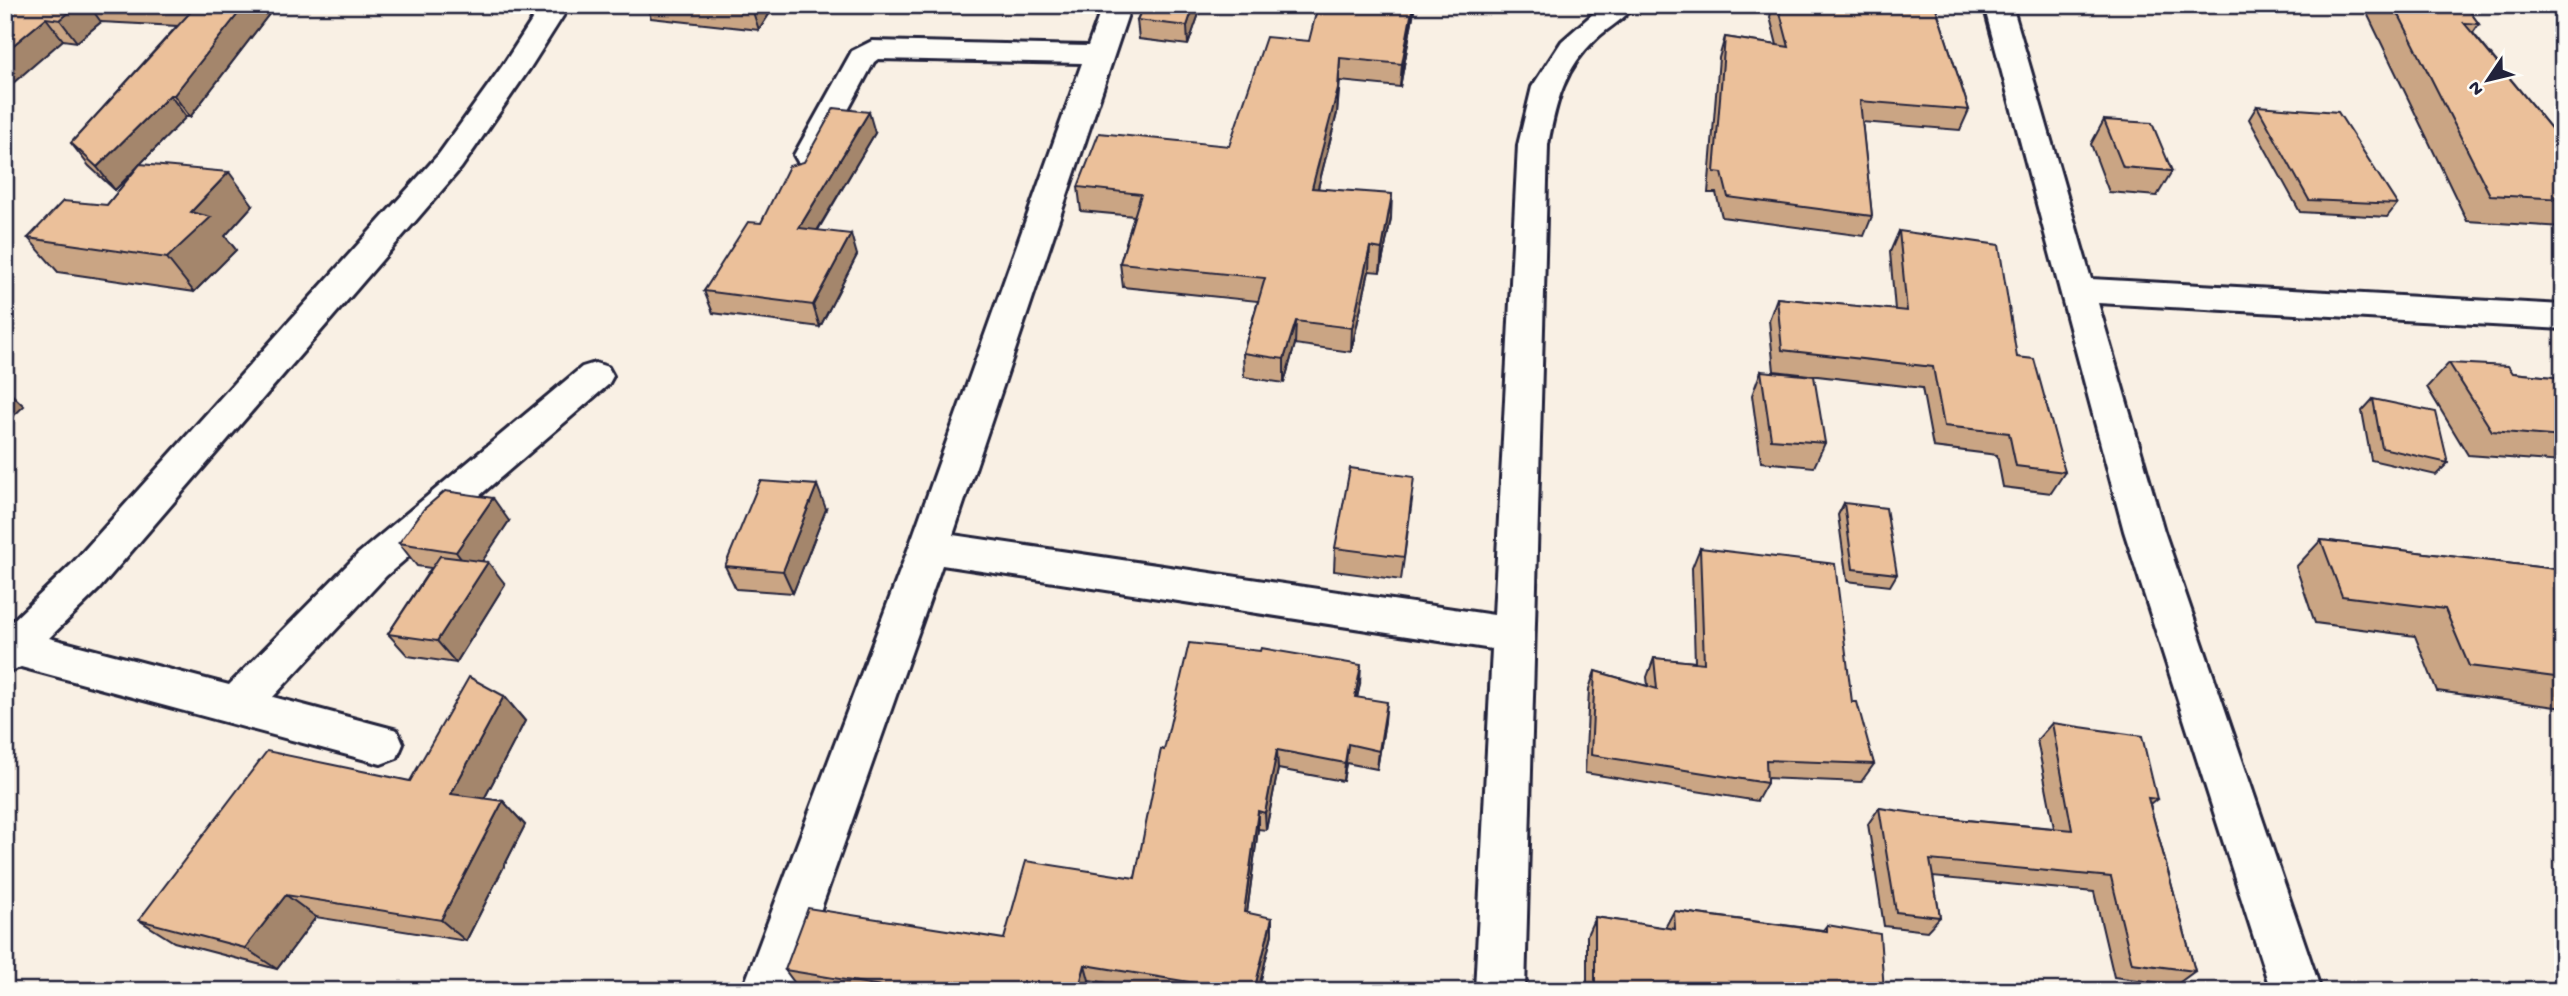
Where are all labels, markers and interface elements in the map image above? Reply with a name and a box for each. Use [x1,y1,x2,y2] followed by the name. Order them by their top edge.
[2452,46,2522,116] north arrow
[2464,76,2490,99] text: N

